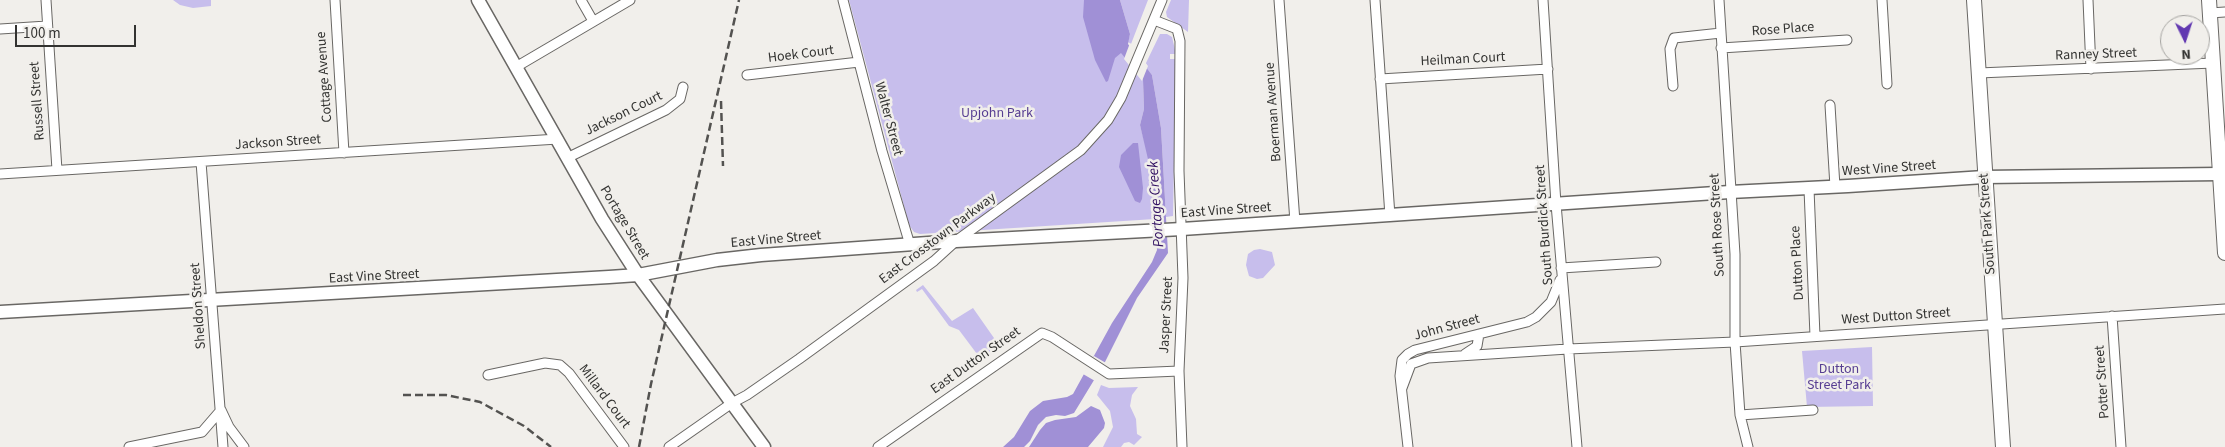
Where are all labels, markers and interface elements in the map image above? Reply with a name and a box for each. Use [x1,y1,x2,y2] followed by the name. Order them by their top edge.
[18,15,139,47] scale bar
[2160,15,2210,65] north arrow
[1751,19,1815,41] street label: Rose Place
[23,23,61,44] text: 100 m
[313,31,337,123] street label: Cottage Avenue
[767,43,835,67] street label: Hoek Court
[2181,44,2191,64] text: N
[2055,45,2137,65] street label: Ranney Street
[1420,49,1506,71] street label: Heilman Court
[27,61,49,141] street label: Russell Street
[1262,62,1286,162] street label: Boerman Avenue
[870,80,906,158] street label: Walter Street
[583,88,665,140] street label: Jackson Court
[961,106,1033,122] park label: Upjohn Park
[234,132,322,154] street label: Jackson Street
[1841,157,1937,181] street label: West Vine Street
[1145,160,1169,248] water label: Portage Creek
[1532,164,1558,286] street label: South Burdick Street
[1707,173,1729,277] street label: South Rose Street
[1976,173,2000,275] street label: South Park Street
[595,183,653,263] street label: Portage Street
[876,190,1000,288] street label: East Crosstown Parkway
[1180,199,1272,223] street label: East Vine Street
[1788,225,1808,301] street label: Dutton Place
[730,228,822,252] street label: East Vine Street
[188,262,210,350] street label: Sheldon Street
[328,266,420,288] street label: East Vine Street
[1157,276,1177,354] street label: Jasper Street
[1841,305,1951,329] street label: West Dutton Street
[1412,311,1482,345] street label: John Street
[928,324,1024,398] street label: East Dutton Street
[2092,345,2114,419] street label: Potter Street
[574,362,634,432] street label: Millard Court
[1807,362,1871,394] park label: Dutton Street Park

